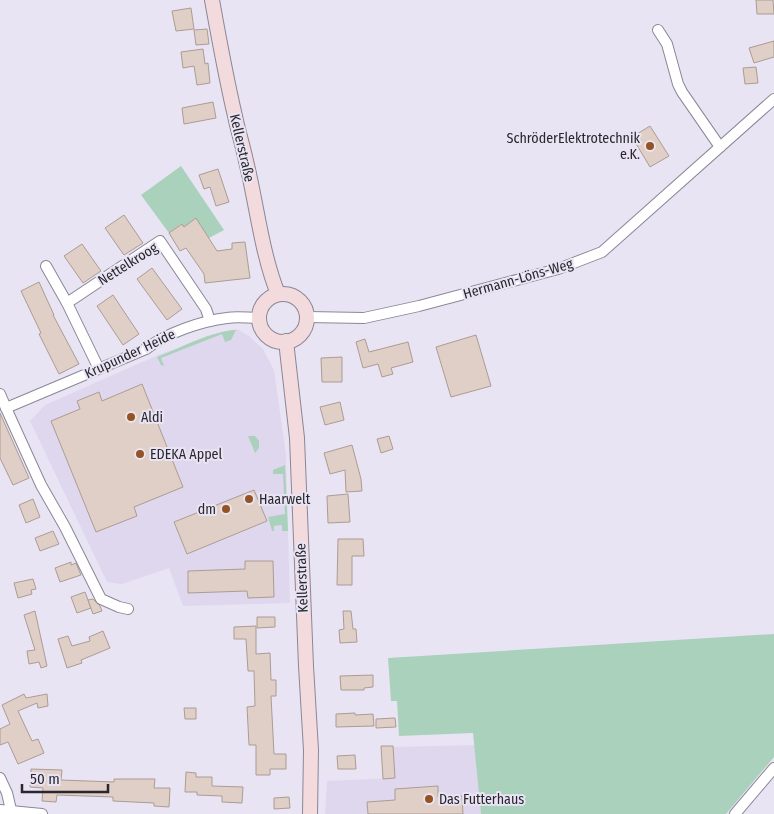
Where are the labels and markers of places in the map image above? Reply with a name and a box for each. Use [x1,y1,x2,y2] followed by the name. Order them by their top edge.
[506,130,640,163] place label: SchröderElektrotechnik e.K.
[644,140,656,152] marker: SchröderElektrotechnik e.K.
[141,409,163,426] place label: Aldi
[125,411,137,423] marker: Aldi
[150,446,223,463] place label: EDEKA Appel
[134,448,146,460] marker: EDEKA Appel
[259,491,311,508] place label: Haarwelt
[243,493,255,505] marker: Haarwelt
[198,501,216,518] place label: dm
[220,503,232,515] marker: dm
[439,791,524,808] place label: Das Futterhaus
[423,793,435,805] marker: Das Futterhaus

